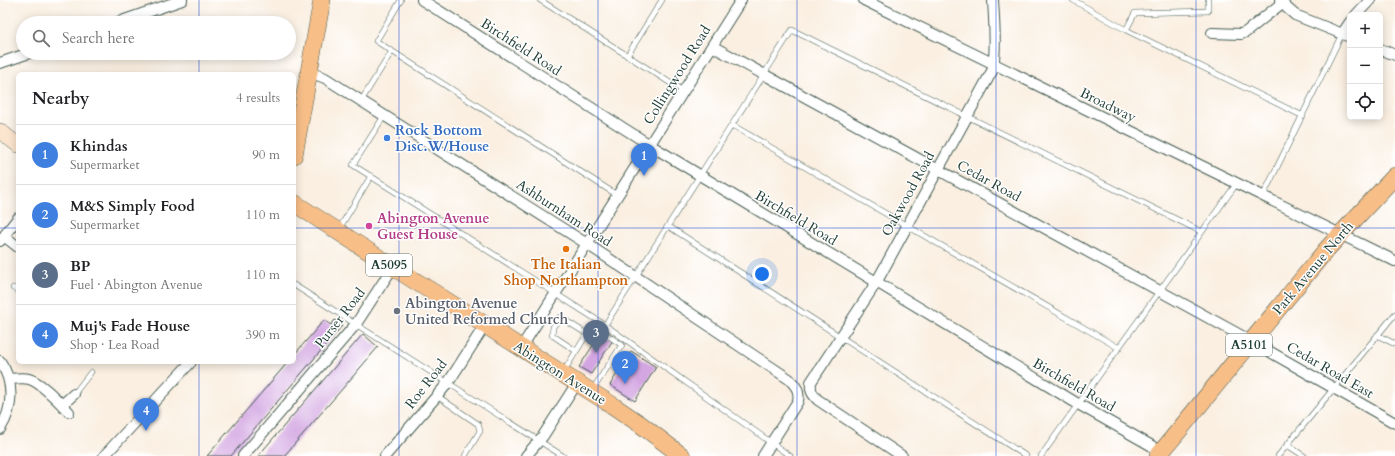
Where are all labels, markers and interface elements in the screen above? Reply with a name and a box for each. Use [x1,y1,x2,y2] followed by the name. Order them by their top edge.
[1347,12,1383,120] map controls
[1347,12,1383,48] button: +
[477,14,565,80] street label: Birchfield Road
[16,16,296,60] search box
[639,21,715,128] street label: Collingwood Road
[30,27,52,49] icon: search
[62,28,135,48] text: Search here
[1347,48,1383,84] button: −
[1077,83,1140,127] street label: Broadway
[1347,84,1383,120] button: locate
[32,87,89,110] text: Nearby
[236,89,280,107] text: 4 results
[395,121,489,156] place label: Rock Bottom Disc.W/House
[382,133,392,143] marker: Rock Bottom Disc.W/House
[70,136,127,156] text: Khindas
[631,143,657,176] pin: 1
[42,146,48,164] text: 1
[252,146,280,164] text: 90 m
[877,148,939,240] street label: Oakwood Road
[70,156,140,174] text: Supermarket
[954,156,1025,207] street label: Cedar Road
[512,175,616,251] street label: Ashburnham Road
[751,186,841,250] street label: Birchfield Road
[70,196,195,216] text: M&S Simply Food
[42,206,48,224] text: 2
[246,206,280,224] text: 110 m
[377,209,489,244] place label: Abington Avenue Guest House
[70,216,140,234] text: Supermarket
[1268,217,1358,319] street label: Park Avenue North
[364,221,374,231] marker: Abington Avenue Guest House
[561,244,571,254] marker: The Italian Shop Northampton
[366,254,412,276] road number: A5095
[504,255,628,290] place label: The Italian Shop Northampton
[70,256,90,276] text: BP
[752,264,772,284] your location
[42,266,48,284] text: 3
[246,266,280,284] text: 110 m
[70,276,203,294] text: Fuel · Abington Avenue
[310,283,370,352] street label: Purser Road
[405,294,568,329] place label: Abington Avenue United Reformed Church
[392,306,402,316] marker: Abington Avenue United Reformed Church
[70,316,190,336] text: Muj's Fade House
[583,320,609,353] pin: 3
[42,326,48,344] text: 4
[246,326,280,344] text: 390 m
[1226,334,1272,356] road number: A5101
[70,336,159,354] text: Shop · Lea Road
[510,337,610,409] street label: Abington Avenue
[1283,337,1378,403] street label: Cedar Road East
[612,351,638,384] pin: 2
[1029,354,1119,417] street label: Birchfield Road
[401,355,452,413] street label: Roe Road
[133,398,159,431] pin: 4

